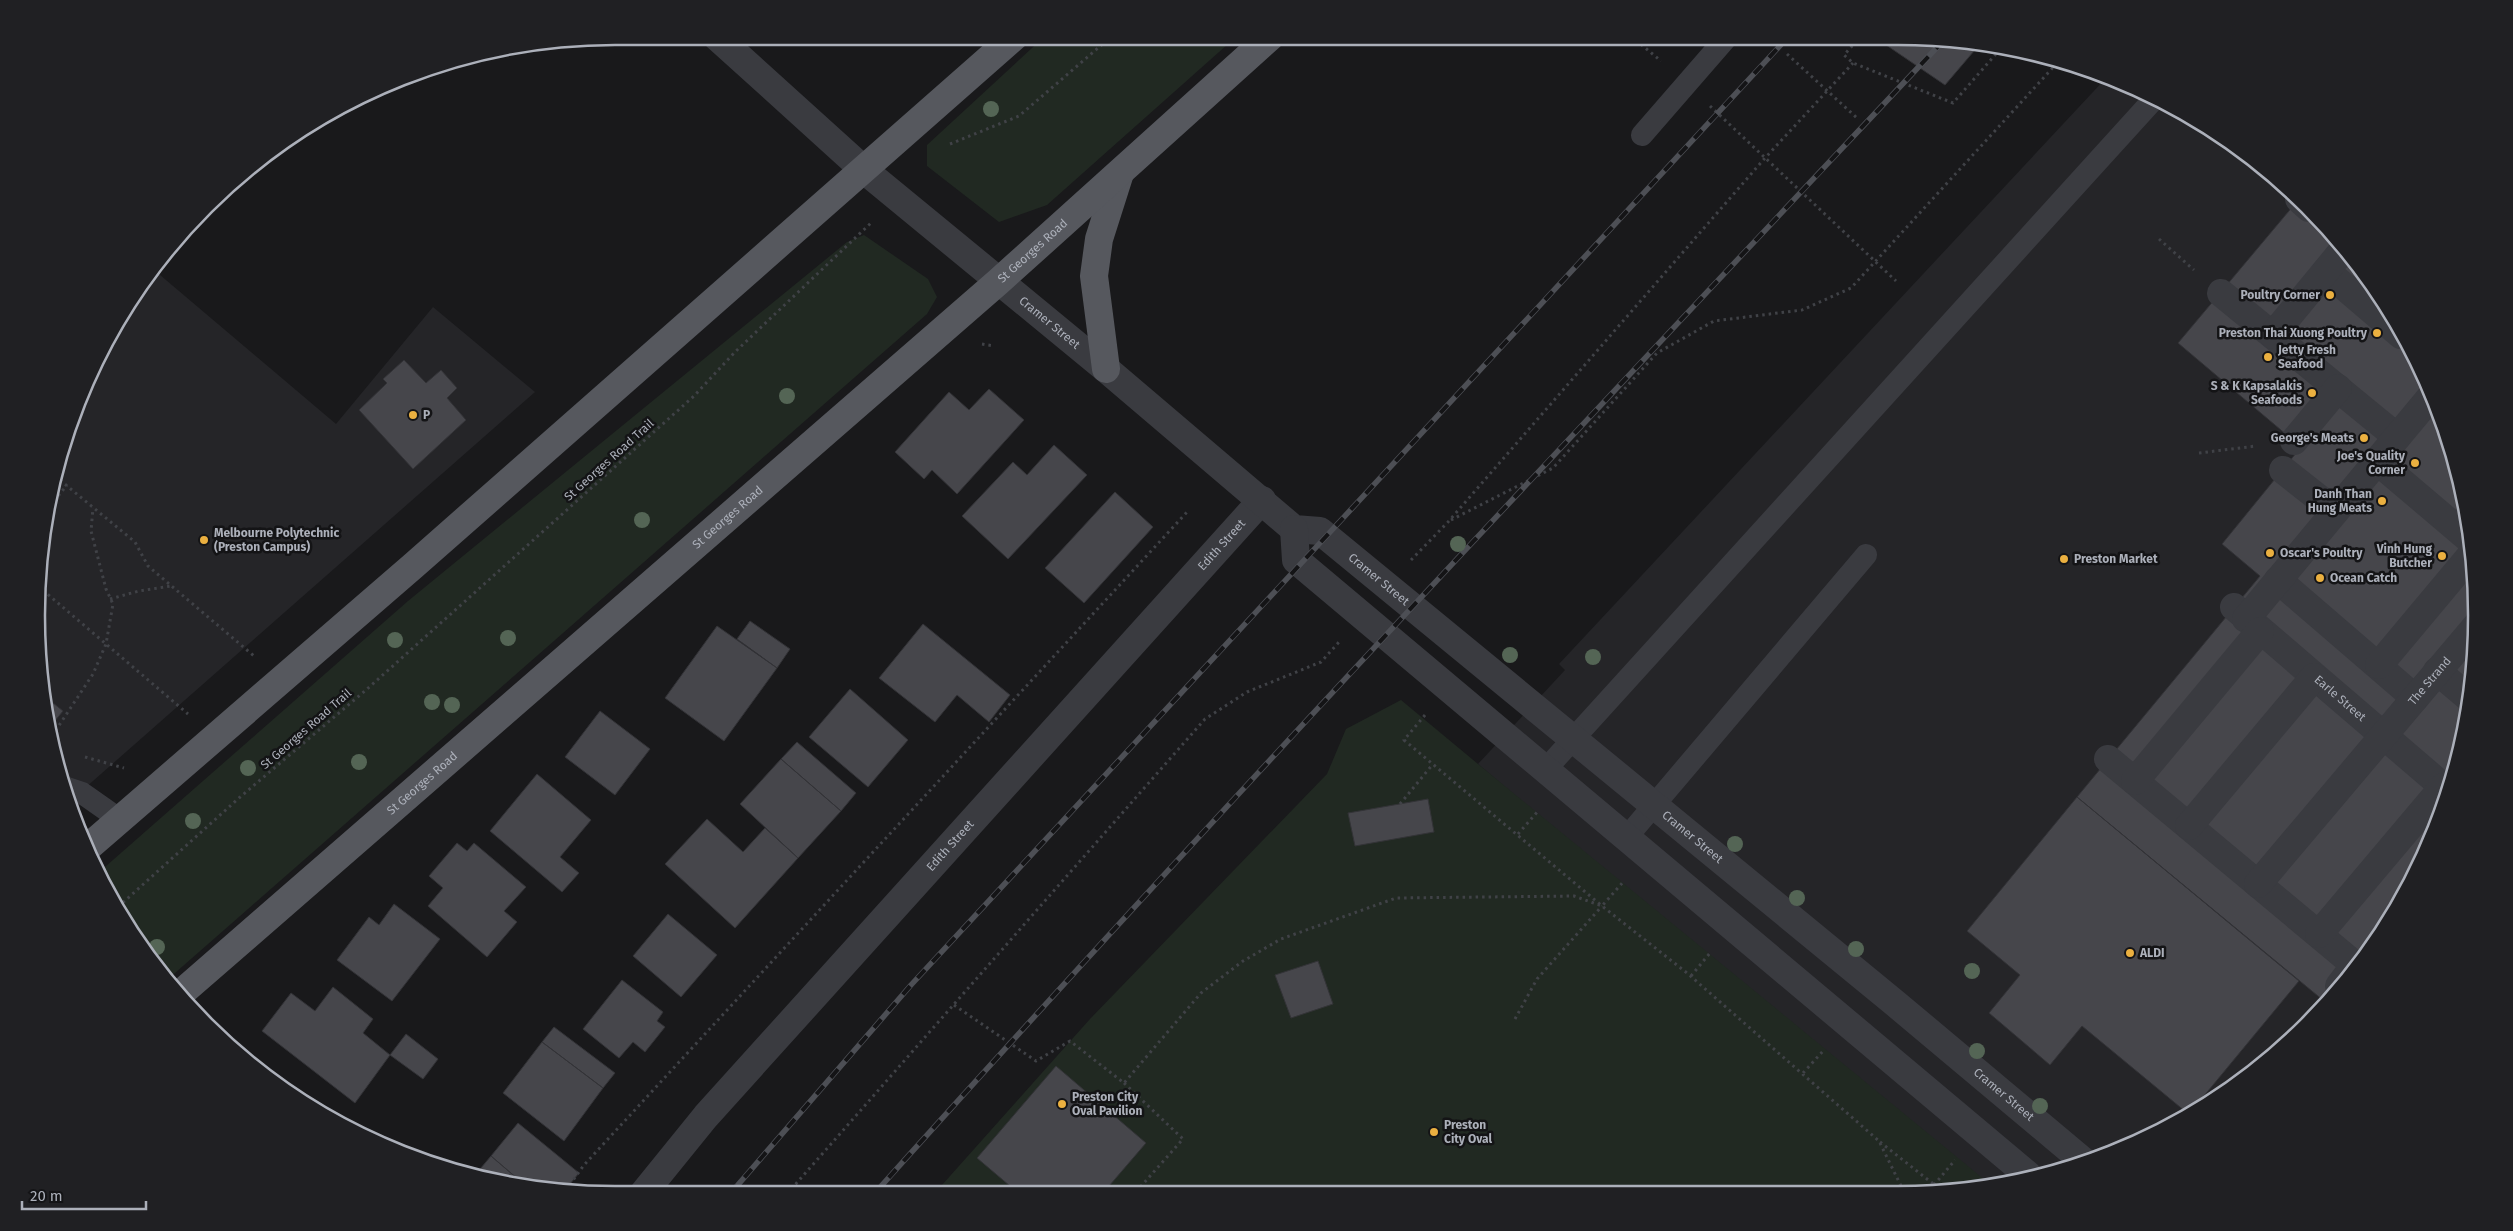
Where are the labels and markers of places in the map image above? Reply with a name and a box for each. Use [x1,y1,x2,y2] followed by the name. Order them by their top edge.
[2240,288,2320,302] place label: Poultry Corner
[2324,289,2336,301] marker: Poultry Corner
[2219,326,2368,340] place label: Preston Thai Xuong Poultry
[2371,327,2383,339] marker: Preston Thai Xuong Poultry
[2277,343,2336,371] place label: Jetty Fresh Seafood
[2262,351,2274,363] marker: Jetty Fresh Seafood
[2211,379,2302,407] place label: S & K Kapsalakis Seafoods
[2306,387,2318,399] marker: S & K Kapsalakis Seafoods
[423,408,430,422] place label: P
[407,409,419,421] marker: P
[2271,431,2354,445] place label: George's Meats
[2358,432,2370,444] marker: George's Meats
[2336,449,2406,477] place label: Joe's Quality Corner
[2409,457,2421,469] marker: Joe's Quality Corner
[2308,487,2372,515] place label: Danh Than Hung Meats
[2376,495,2388,507] marker: Danh Than Hung Meats
[214,526,339,554] place label: Melbourne Polytechnic (Preston Campus)
[198,534,210,546] marker: Melbourne Polytechnic (Preston Campus)
[2376,542,2432,570] place label: Vinh Hung Butcher
[2280,546,2363,560] place label: Oscar's Poultry
[2264,547,2276,559] marker: Oscar's Poultry
[2436,550,2448,562] marker: Vinh Hung Butcher
[2074,552,2158,566] place label: Preston Market
[2058,553,2070,565] marker: Preston Market
[2330,571,2397,585] place label: Ocean Catch
[2314,572,2326,584] marker: Ocean Catch
[2139,946,2165,960] place label: ALDI
[2124,947,2136,959] marker: ALDI
[1072,1090,1143,1118] place label: Preston City Oval Pavilion
[1056,1098,1068,1110] marker: Preston City Oval Pavilion
[1444,1118,1493,1146] place label: Preston City Oval
[1428,1126,1440,1138] marker: Preston City Oval

